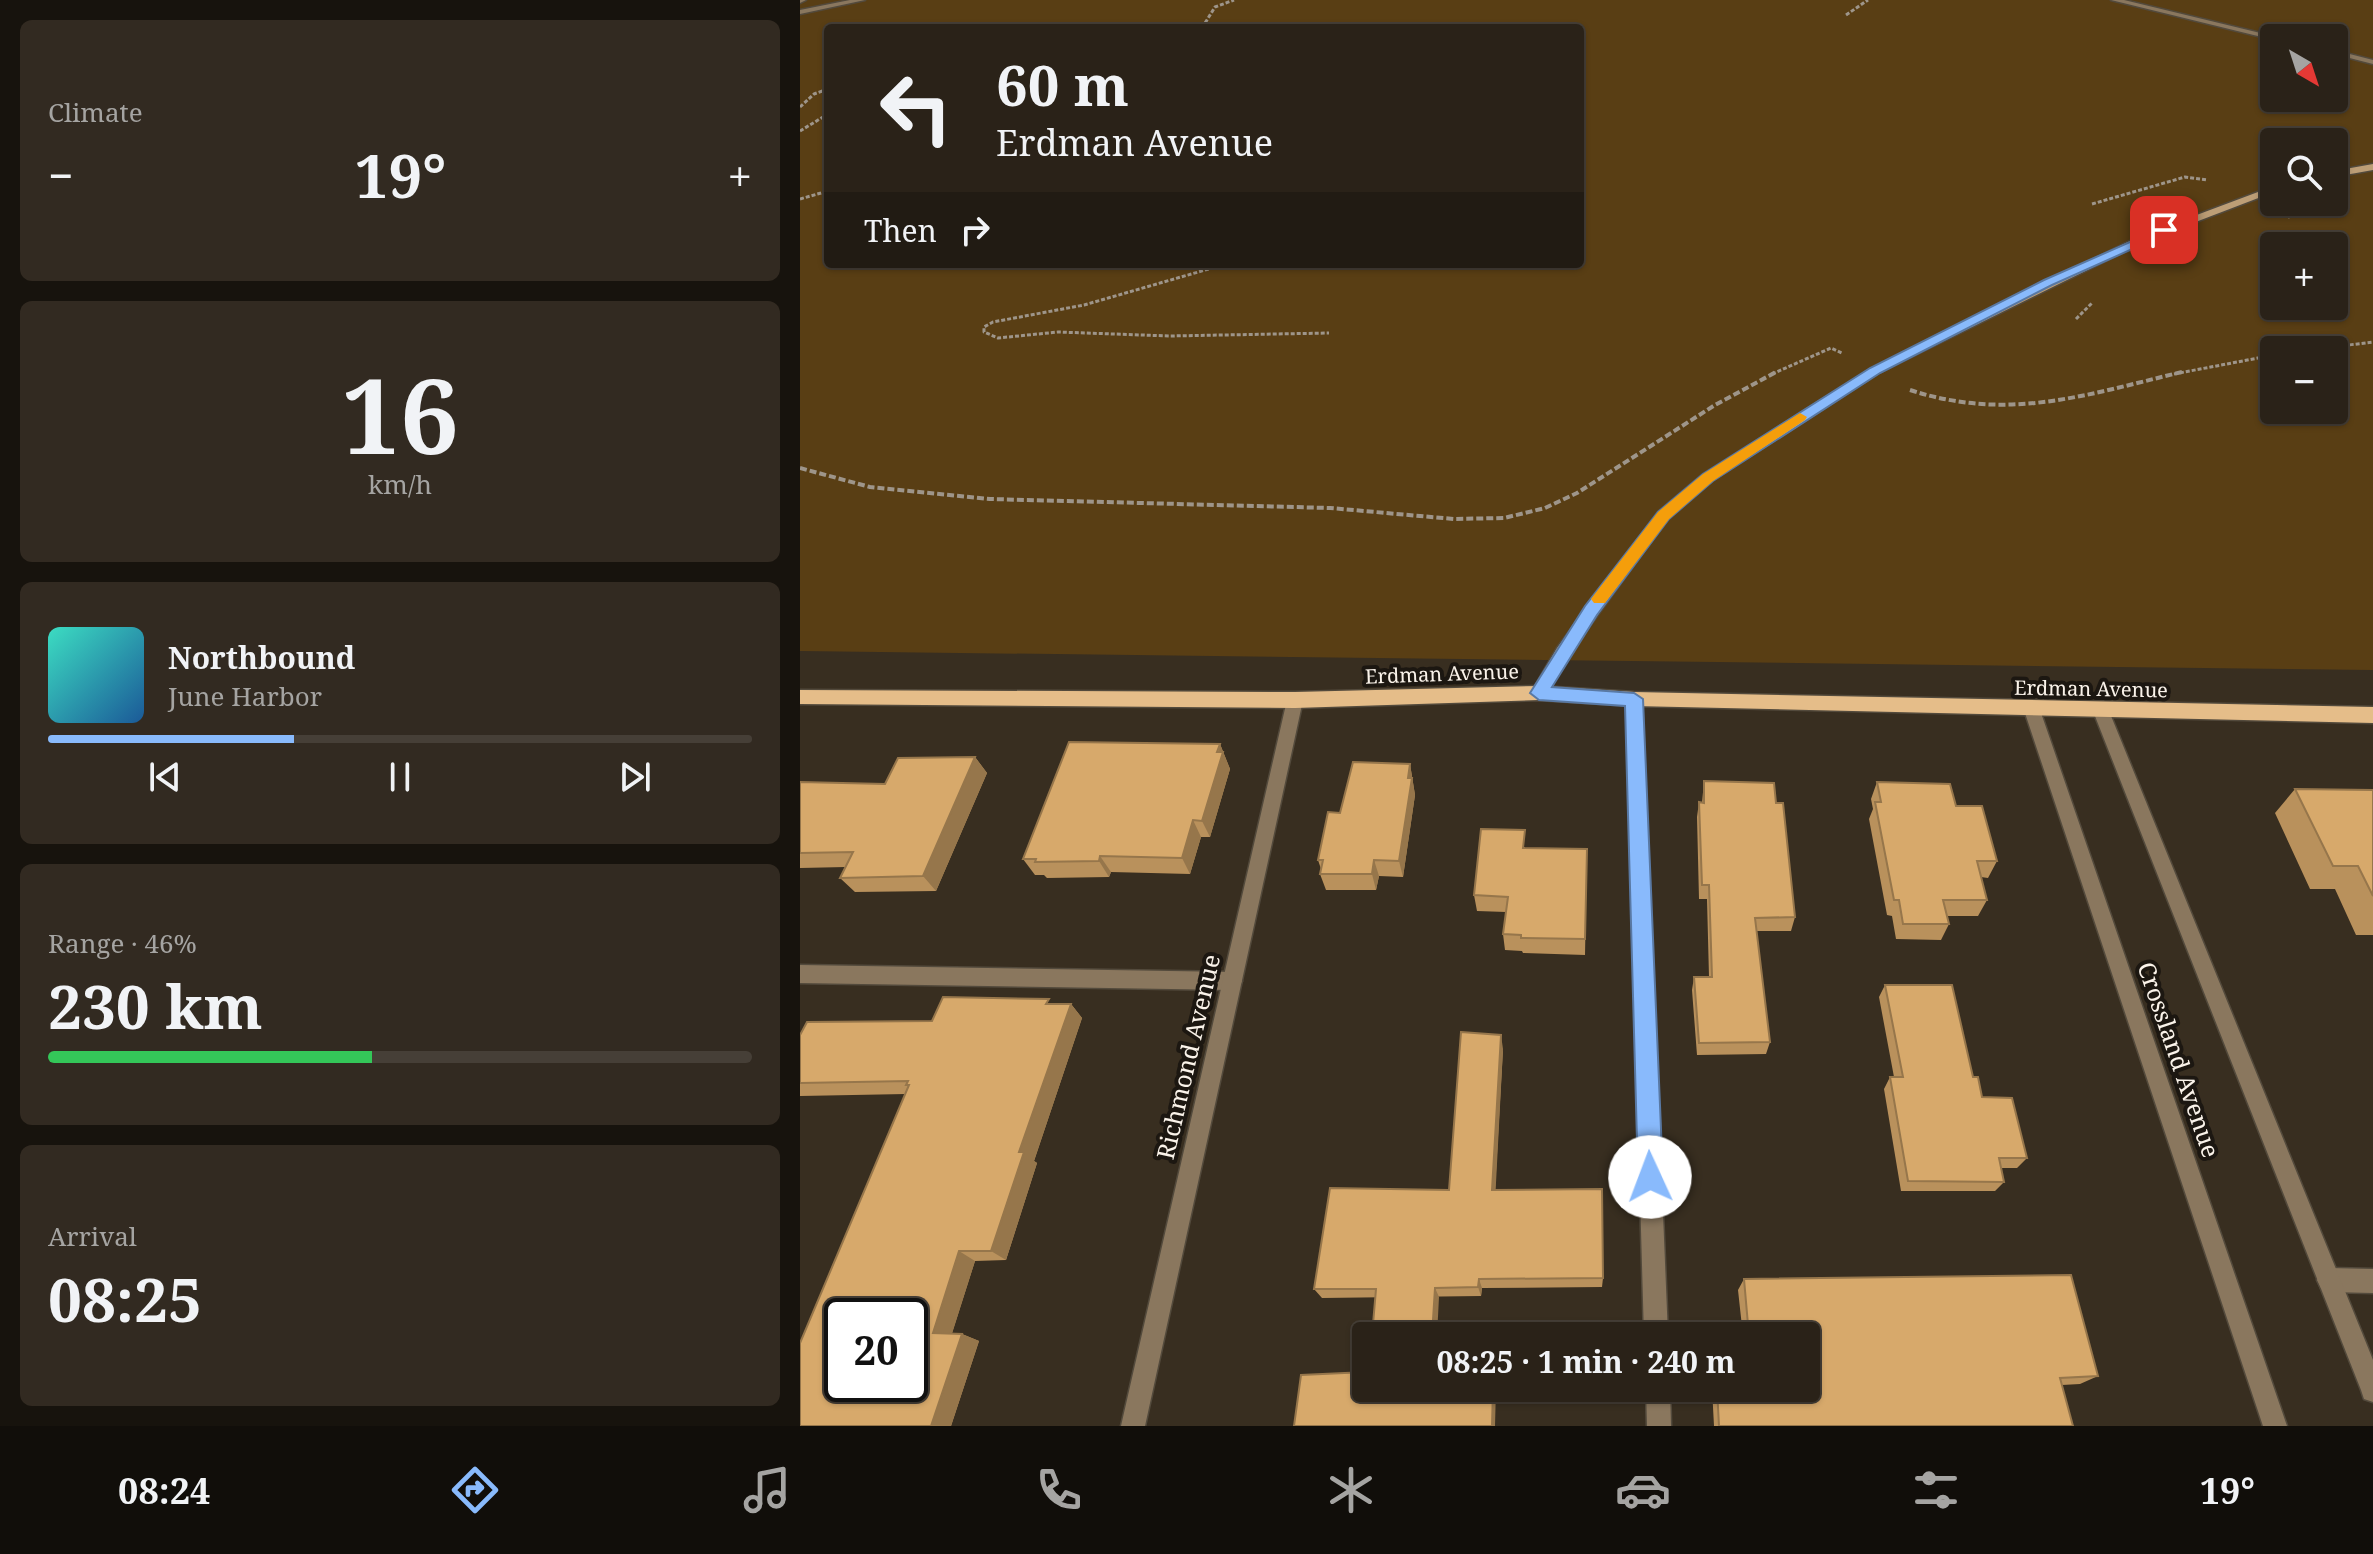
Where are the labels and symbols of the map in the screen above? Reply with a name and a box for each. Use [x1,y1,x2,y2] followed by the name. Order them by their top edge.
[2260,24,2348,112] north arrow
[2130,196,2198,264] pin
[1365,657,1519,690] street label: Erdman Avenue
[2014,674,2168,703] street label: Erdman Avenue
[1148,951,1227,1162] street label: Richmond Avenue
[2130,957,2228,1162] street label: Crossland Avenue
[1608,1135,1692,1219] position arrow
[824,1298,928,1402] speed limit sign: 20

